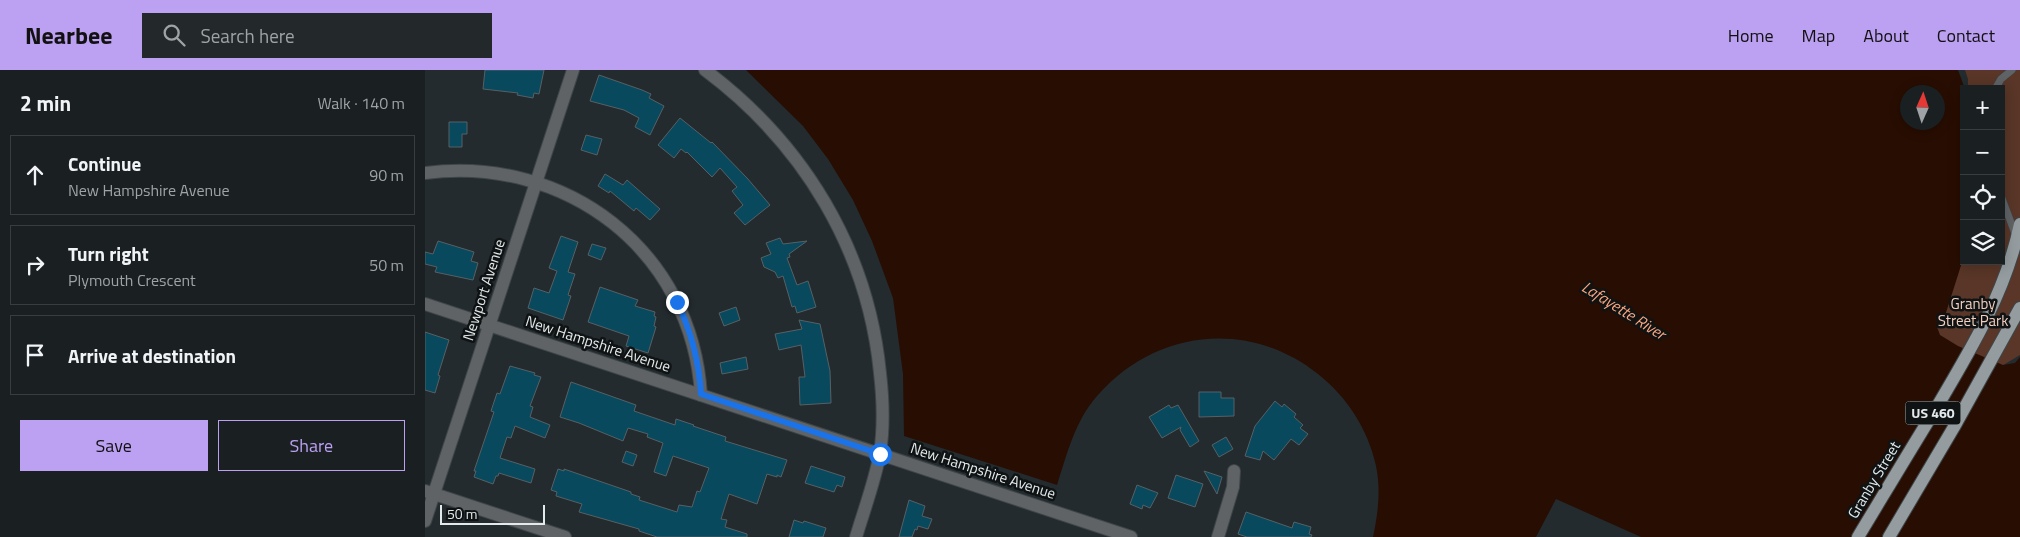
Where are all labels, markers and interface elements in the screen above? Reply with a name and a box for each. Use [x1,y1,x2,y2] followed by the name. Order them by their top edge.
[142,13,492,58] search box
[25,17,112,53] text: Nearbee
[160,21,188,49] icon: search
[200,21,295,50] text: Search here
[1728,22,1774,49] text: Home
[1802,22,1835,49] text: Map
[1863,22,1909,49] text: About
[1937,22,1995,49] text: Contact
[1900,85,1945,130] north arrow
[1960,85,2005,265] map controls
[1960,85,2005,130] button: +
[20,87,71,119] text: 2 min
[317,91,405,115] text: Walk · 140 m
[1960,130,2005,175] button: −
[68,149,141,178] text: Continue
[21,161,49,189] icon: ahead
[369,163,404,187] text: 90 m
[1960,175,2005,220] button: locate
[68,178,230,202] text: New Hampshire Avenue
[1960,220,2005,265] button: layers
[456,236,511,344] street label: Newport Avenue
[68,239,149,268] text: Turn right
[21,251,49,279] icon: right
[369,253,404,277] text: 50 m
[68,268,196,292] text: Plymouth Crescent
[1577,275,1672,346] water label: Lafayette River
[666,291,689,314] route end
[1938,292,2008,332] park label: Granby Street Park
[523,309,674,378] street label: New Hampshire Avenue
[21,341,49,369] icon: arrive
[68,341,236,370] text: Arrive at destination
[1905,402,1961,424] road number: US 460
[20,420,208,471] button: Save
[218,420,405,471] button: Share
[908,436,1059,505] street label: New Hampshire Avenue
[1841,436,1906,523] street label: Granby Street
[869,443,892,466] route start
[440,502,545,525] scale bar
[447,503,477,524] text: 50 m

